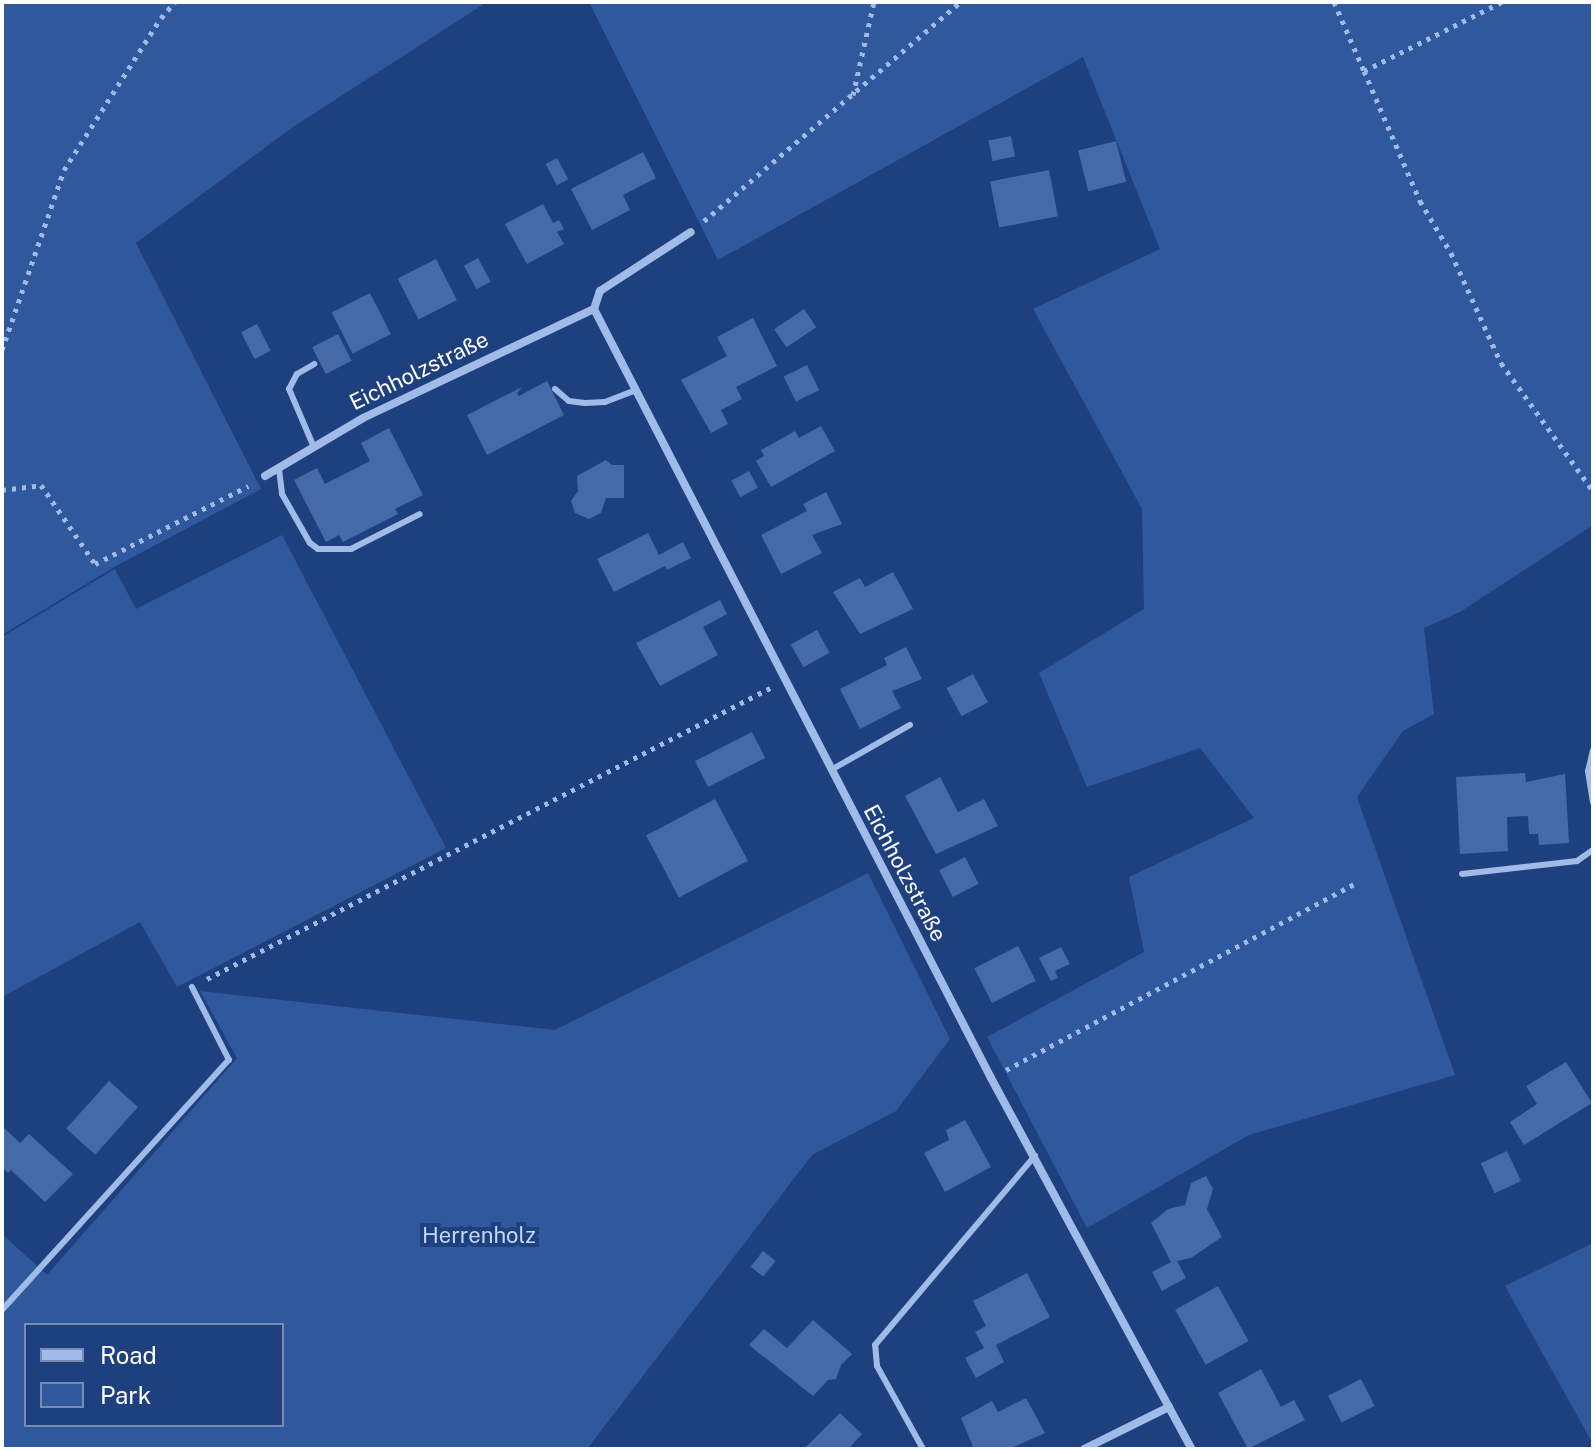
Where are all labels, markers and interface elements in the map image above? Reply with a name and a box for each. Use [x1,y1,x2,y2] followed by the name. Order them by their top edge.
[345,326,493,416] street label: Eichholzstraße
[858,800,952,946] street label: Eichholzstraße
[422,1223,536,1249] park label: Herrenholz
[24,1323,284,1427] legend
[100,1341,157,1369] text: Road
[100,1381,151,1409] text: Park

